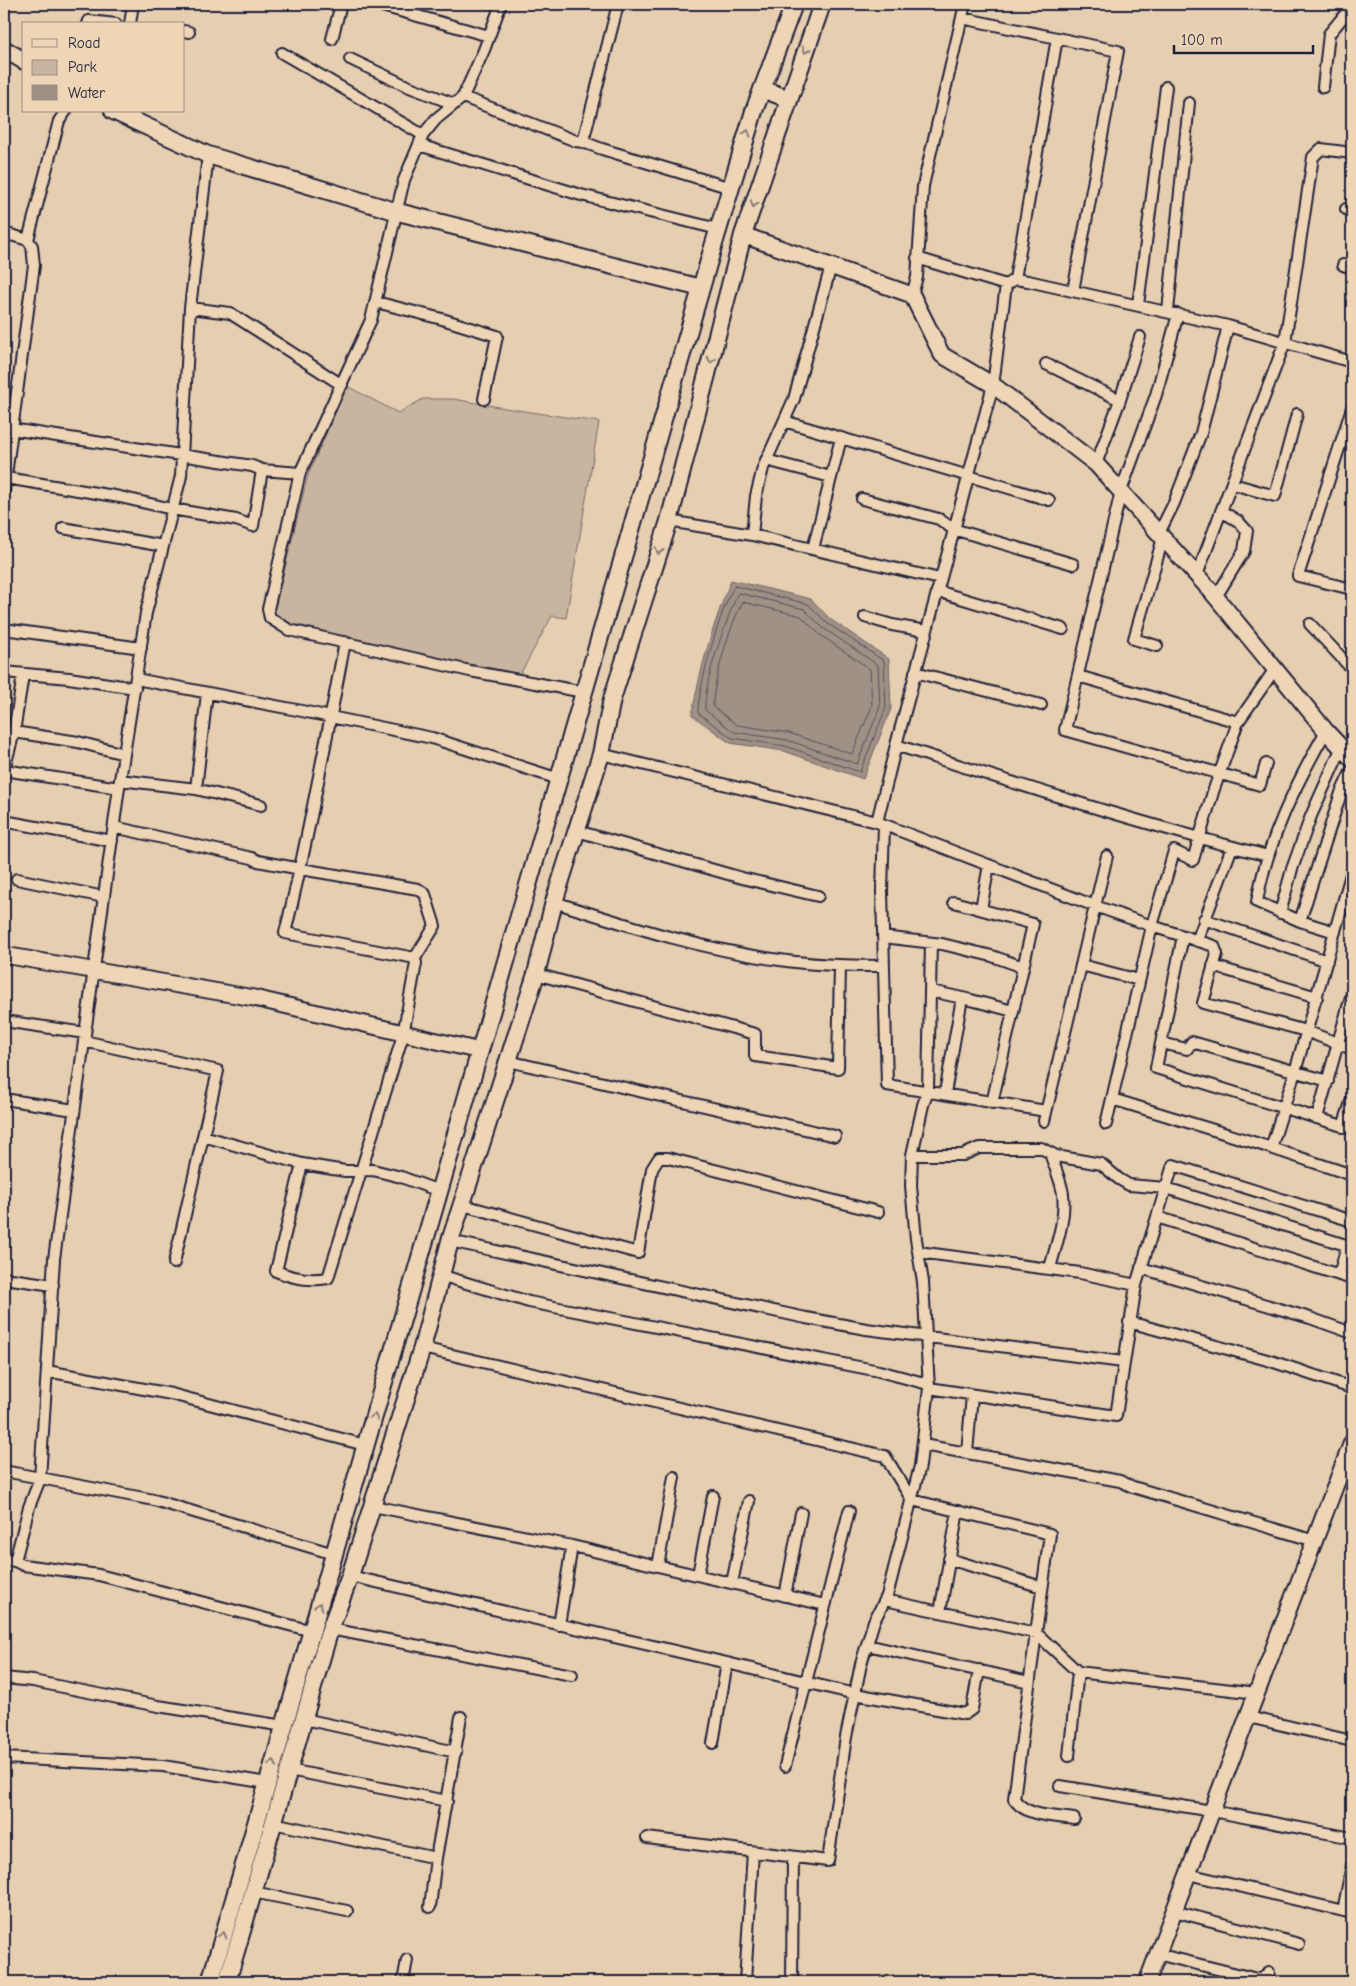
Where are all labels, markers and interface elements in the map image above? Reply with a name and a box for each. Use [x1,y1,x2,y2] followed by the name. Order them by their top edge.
[22,22,185,112] legend
[1174,22,1312,54] scale bar
[1181,31,1223,49] text: 100 m
[68,34,100,52] text: Road
[802,45,812,54] one-way arrow
[68,58,97,76] text: Park
[68,84,105,102] text: Water
[742,130,752,138] one-way arrow
[750,199,760,207] one-way arrow
[706,356,717,365] one-way arrow
[655,546,665,555] one-way arrow
[368,1413,378,1421] one-way arrow
[313,1603,323,1611] one-way arrow
[268,1759,278,1767] one-way arrow
[218,1932,228,1940] one-way arrow

